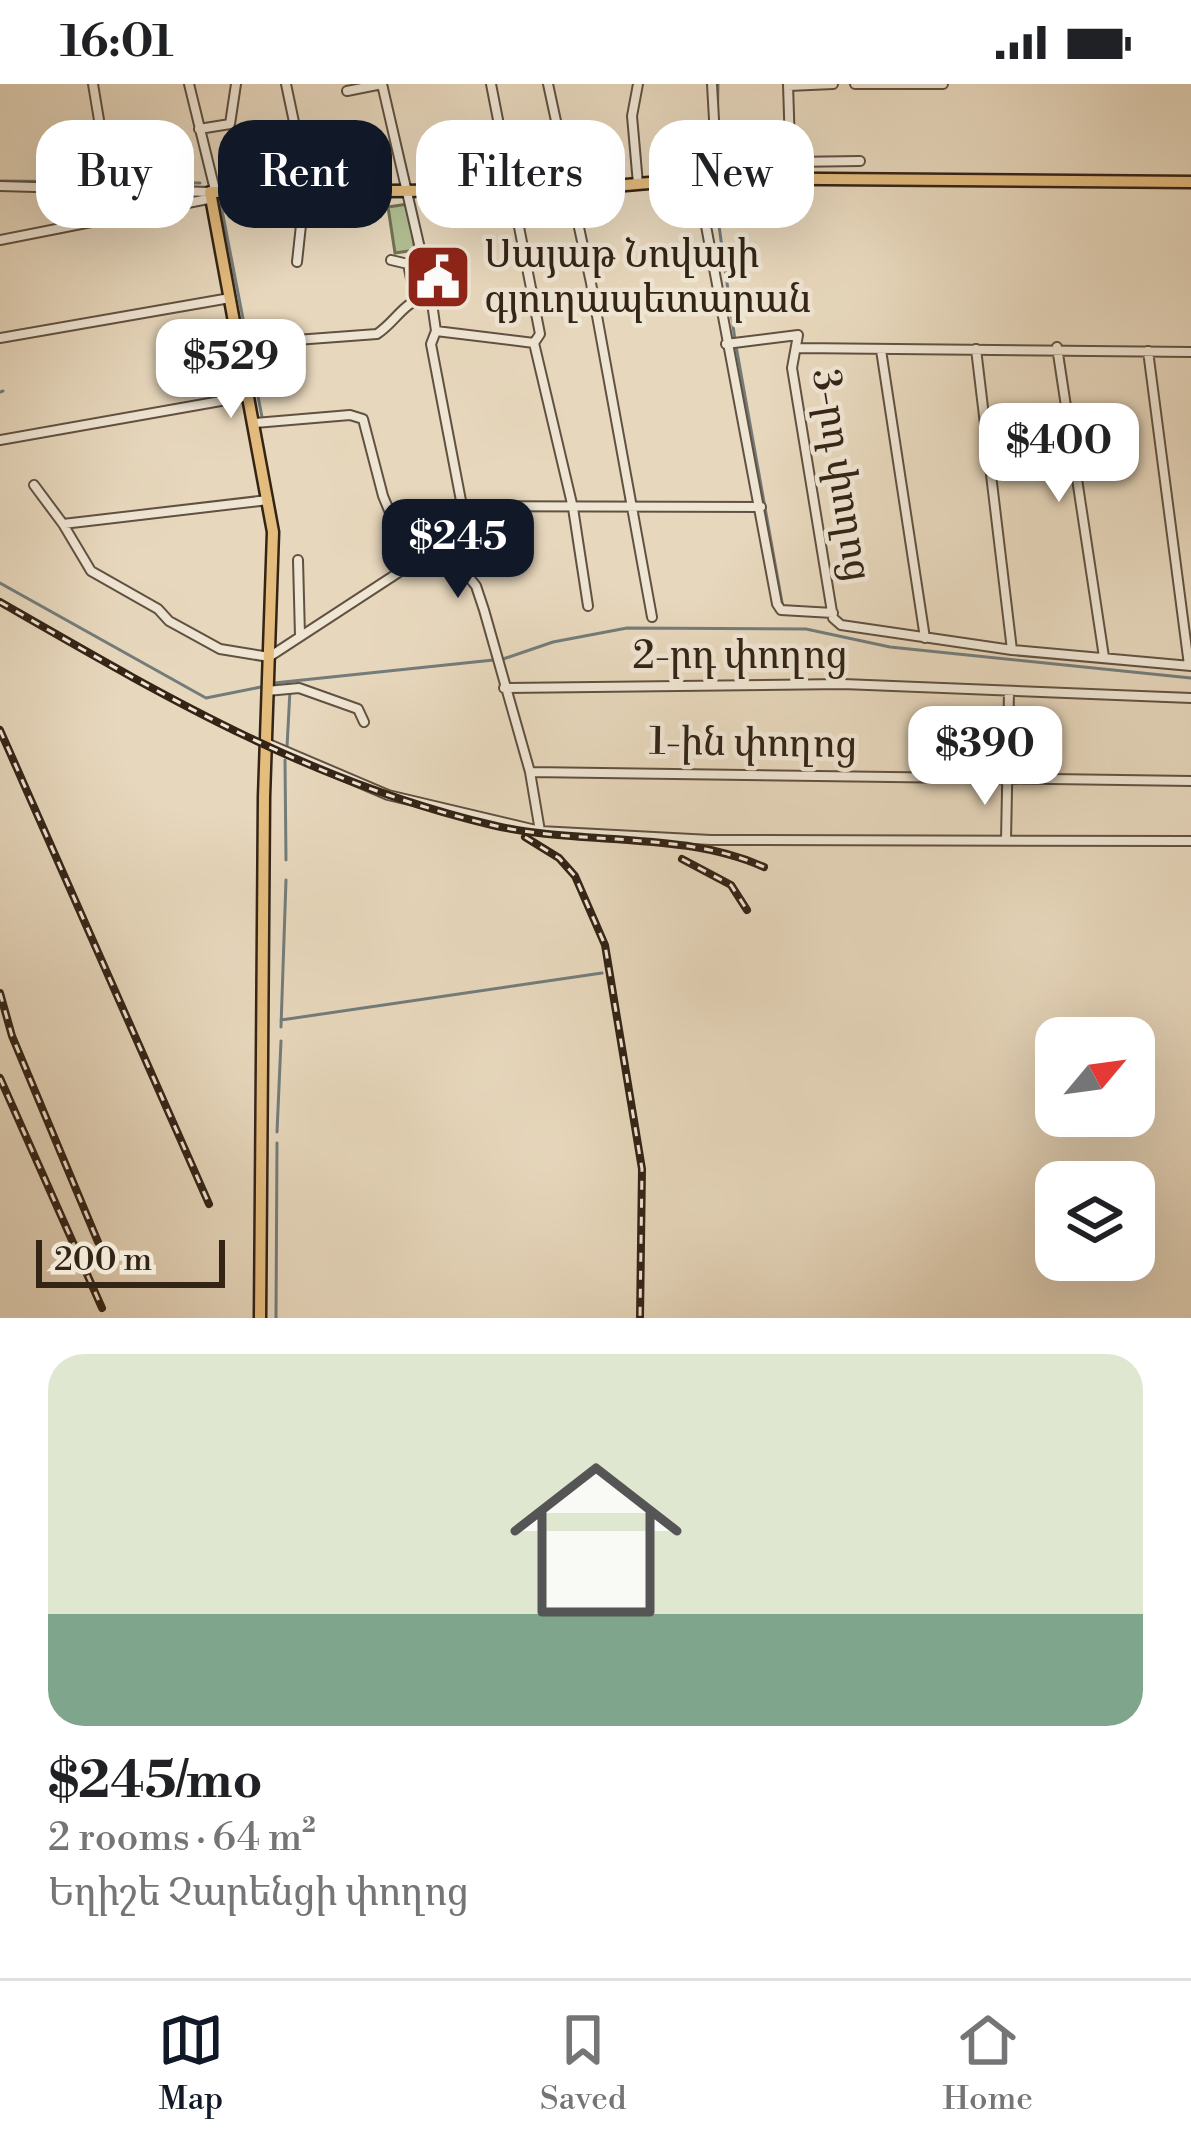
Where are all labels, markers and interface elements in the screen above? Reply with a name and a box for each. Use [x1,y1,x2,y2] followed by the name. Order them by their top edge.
[60,14,174,71] text: 16:01
[36,120,194,228] chip: Buy
[218,120,392,228] chip: Rent
[416,120,625,228] chip: Filters
[649,120,814,228] chip: New
[484,231,811,325] place label: Սայաթ Նովայի գյուղապետարան
[403,242,473,312] public building icon: Սայաթ Նովայի գյուղապետարան
[160,319,302,421] pin: $529
[183,333,279,382] text: $529
[800,365,882,585] street label: 3-րդ փողոց
[988,403,1130,505] pin: $400
[1006,417,1112,466] text: $400
[387,499,529,601] pin: $245
[409,513,507,562] text: $245
[632,632,848,681] street label: 2-րդ փողոց
[914,706,1056,808] pin: $390
[648,718,858,770] street label: 1-ին փողոց
[935,720,1035,769] text: $390
[1035,1017,1155,1137] north arrow
[1035,1017,1155,1281] map controls
[1035,1161,1155,1281] button: layers
[36,1234,225,1287] scale bar
[54,1240,152,1281] text: 200 m
[488,1432,704,1648] icon: home
[48,1750,263,1814] text: $245/mo
[48,1814,316,1863] text: 2 rooms · 64 m²
[48,1869,469,1918] text: Եղիշե Չարենցի փողոց
[158,2007,224,2120] tab: Map
[540,2007,627,2120] tab: Saved
[942,2007,1033,2120] tab: Home

